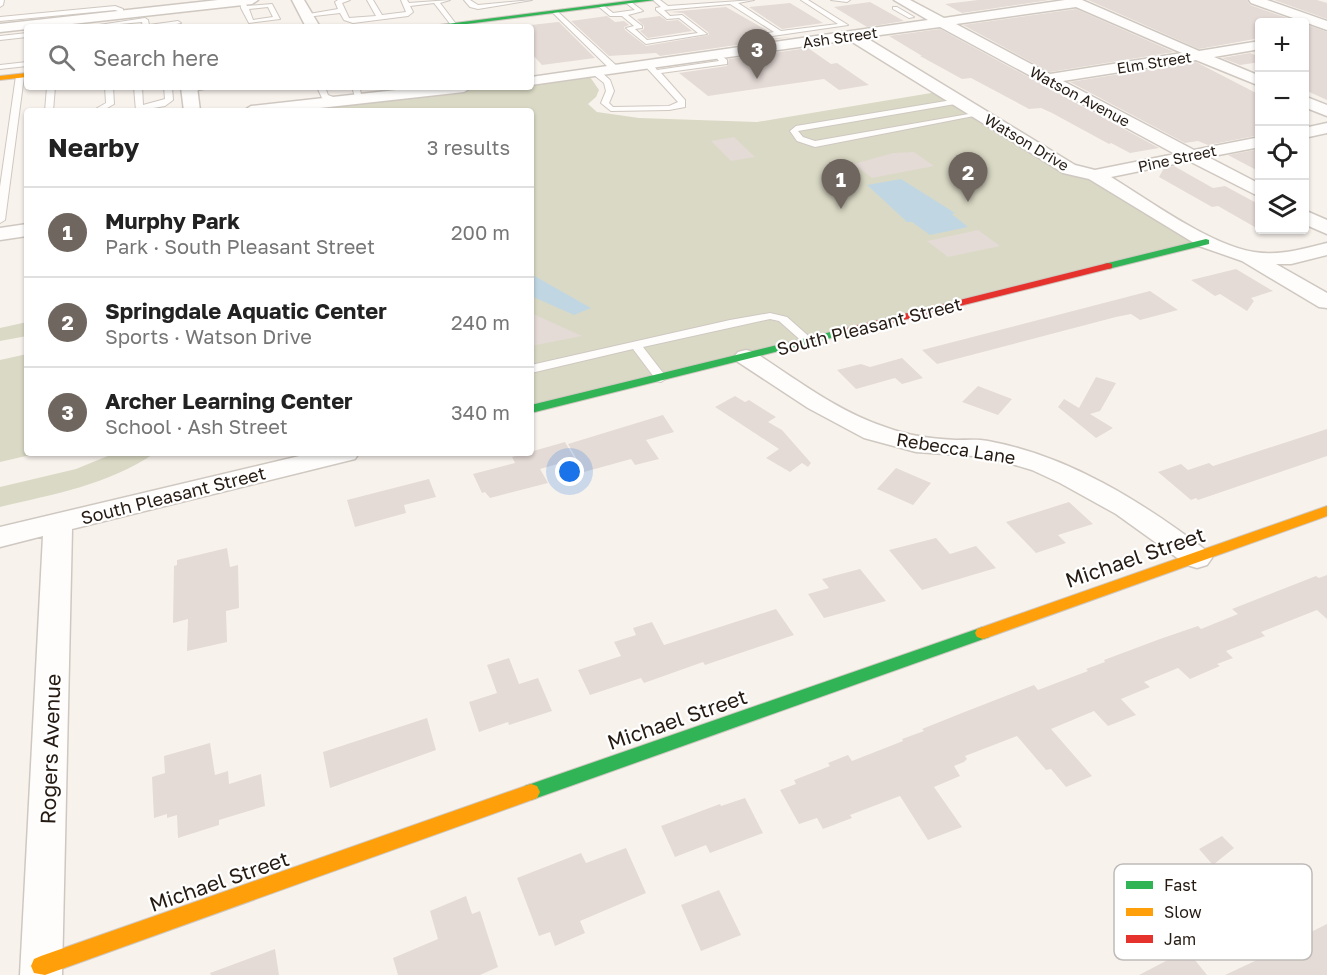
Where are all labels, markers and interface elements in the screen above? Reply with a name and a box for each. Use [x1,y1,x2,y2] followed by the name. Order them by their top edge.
[1255,18,1309,234] map controls
[1255,18,1309,72] button: +
[801,23,879,51] street label: Ash Street
[24,24,534,90] search box
[738,29,777,79] pin: 3
[45,41,78,74] icon: search
[93,44,219,71] text: Search here
[1115,47,1193,77] street label: Elm Street
[1027,62,1133,130] street label: Watson Avenue
[1255,72,1309,126] button: −
[982,110,1073,174] street label: Watson Drive
[1255,126,1309,180] button: locate
[48,132,139,163] text: Nearby
[427,135,510,159] text: 3 results
[1136,141,1218,175] street label: Pine Street
[948,152,988,202] pin: 2
[822,160,860,209] pin: 1
[1255,180,1309,234] button: layers
[105,207,240,234] text: Murphy Park
[62,220,73,244] text: 1
[451,220,510,244] text: 200 m
[105,234,375,258] text: Park · South Pleasant Street
[774,292,964,360] street label: South Pleasant Street
[105,297,387,324] text: Springdale Aquatic Center
[61,310,74,334] text: 2
[451,310,510,334] text: 240 m
[105,324,312,348] text: Sports · Watson Drive
[105,387,353,414] text: Archer Learning Center
[61,400,74,424] text: 3
[451,400,510,424] text: 340 m
[105,414,288,438] text: School · Ash Street
[895,428,1017,468] street label: Rebecca Lane
[555,457,584,486] your location
[78,461,268,529] street label: South Pleasant Street
[1062,521,1208,593] street label: Michael Street
[34,673,66,825] street label: Rogers Avenue
[604,683,750,755] street label: Michael Street
[146,845,292,917] street label: Michael Street
[1114,864,1312,960] legend
[1164,875,1197,895] text: Fast
[1164,902,1202,922] text: Slow
[1164,929,1196,949] text: Jam

